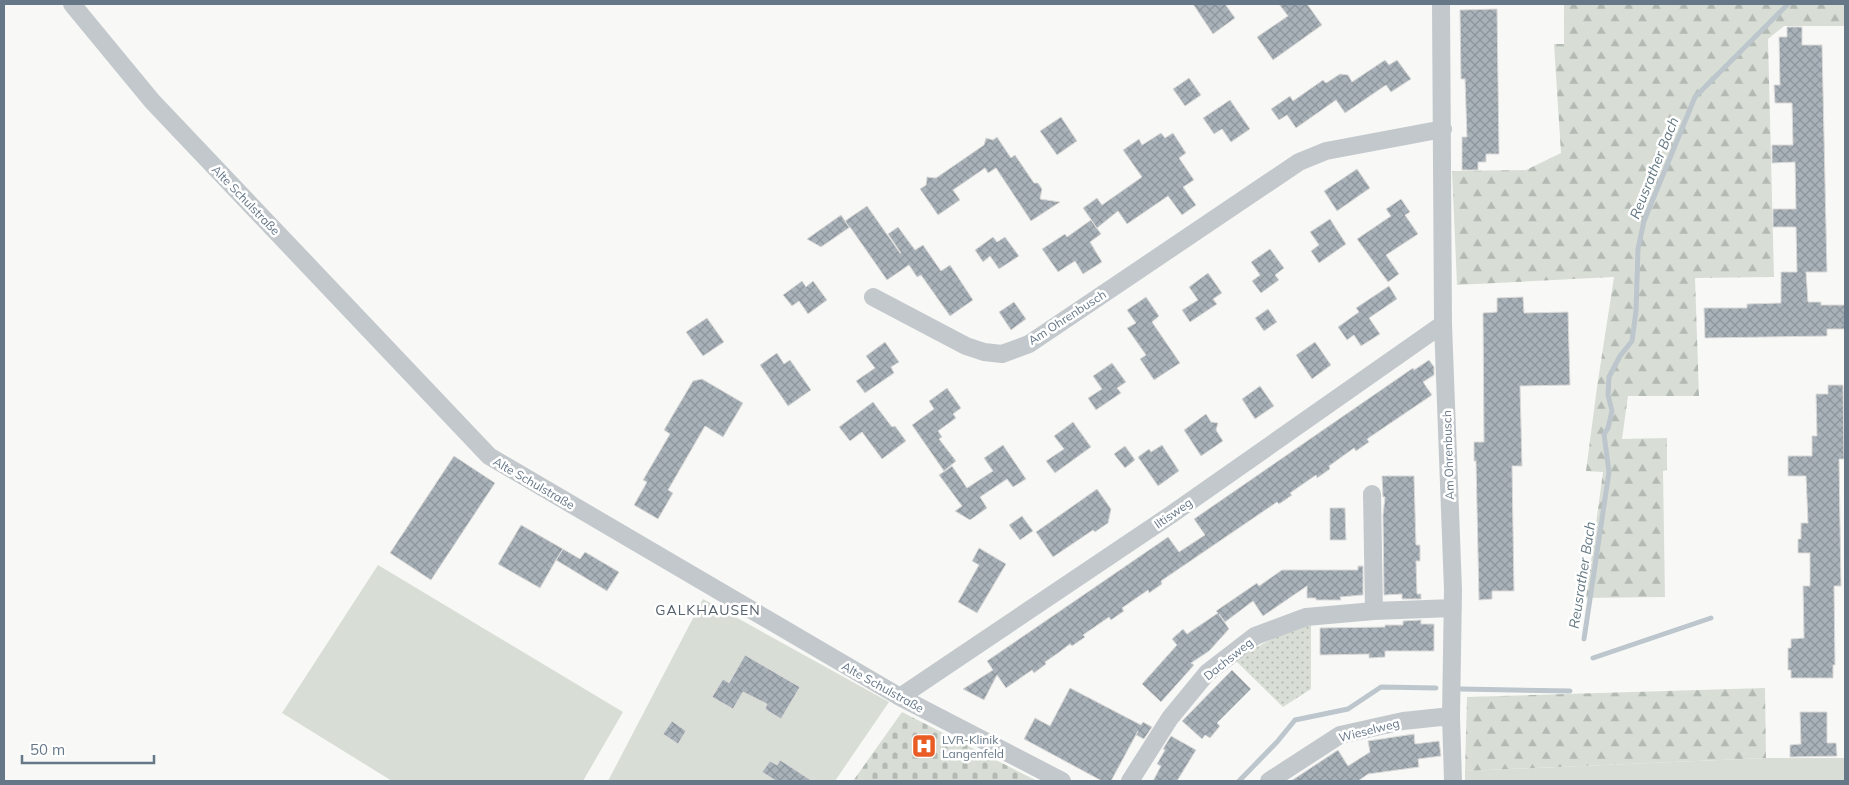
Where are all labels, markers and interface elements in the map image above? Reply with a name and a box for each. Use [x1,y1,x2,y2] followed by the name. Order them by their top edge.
[1625,115,1683,221] water label: Reusrather Bach
[209,162,283,238] street label: Alte Schulstraße
[1025,286,1109,348] street label: Am Ohrenbusch
[1439,410,1457,500] street label: Am Ohrenbusch
[491,454,577,512] street label: Alte Schulstraße
[1151,495,1195,531] street label: Iltisweg
[1565,520,1599,630] water label: Reusrather Bach
[655,601,761,619] district label: GALKHAUSEN
[1200,635,1256,683] street label: Dachsweg
[839,658,927,716] street label: Alte Schulstraße
[1337,715,1401,745] street label: Wieselweg
[22,732,155,764] scale bar
[942,732,1004,761] place label: LVR-Klinik Langenfeld
[911,733,937,759] hospital icon: LVR-Klinik Langenfeld
[30,740,65,759] text: 50 m

